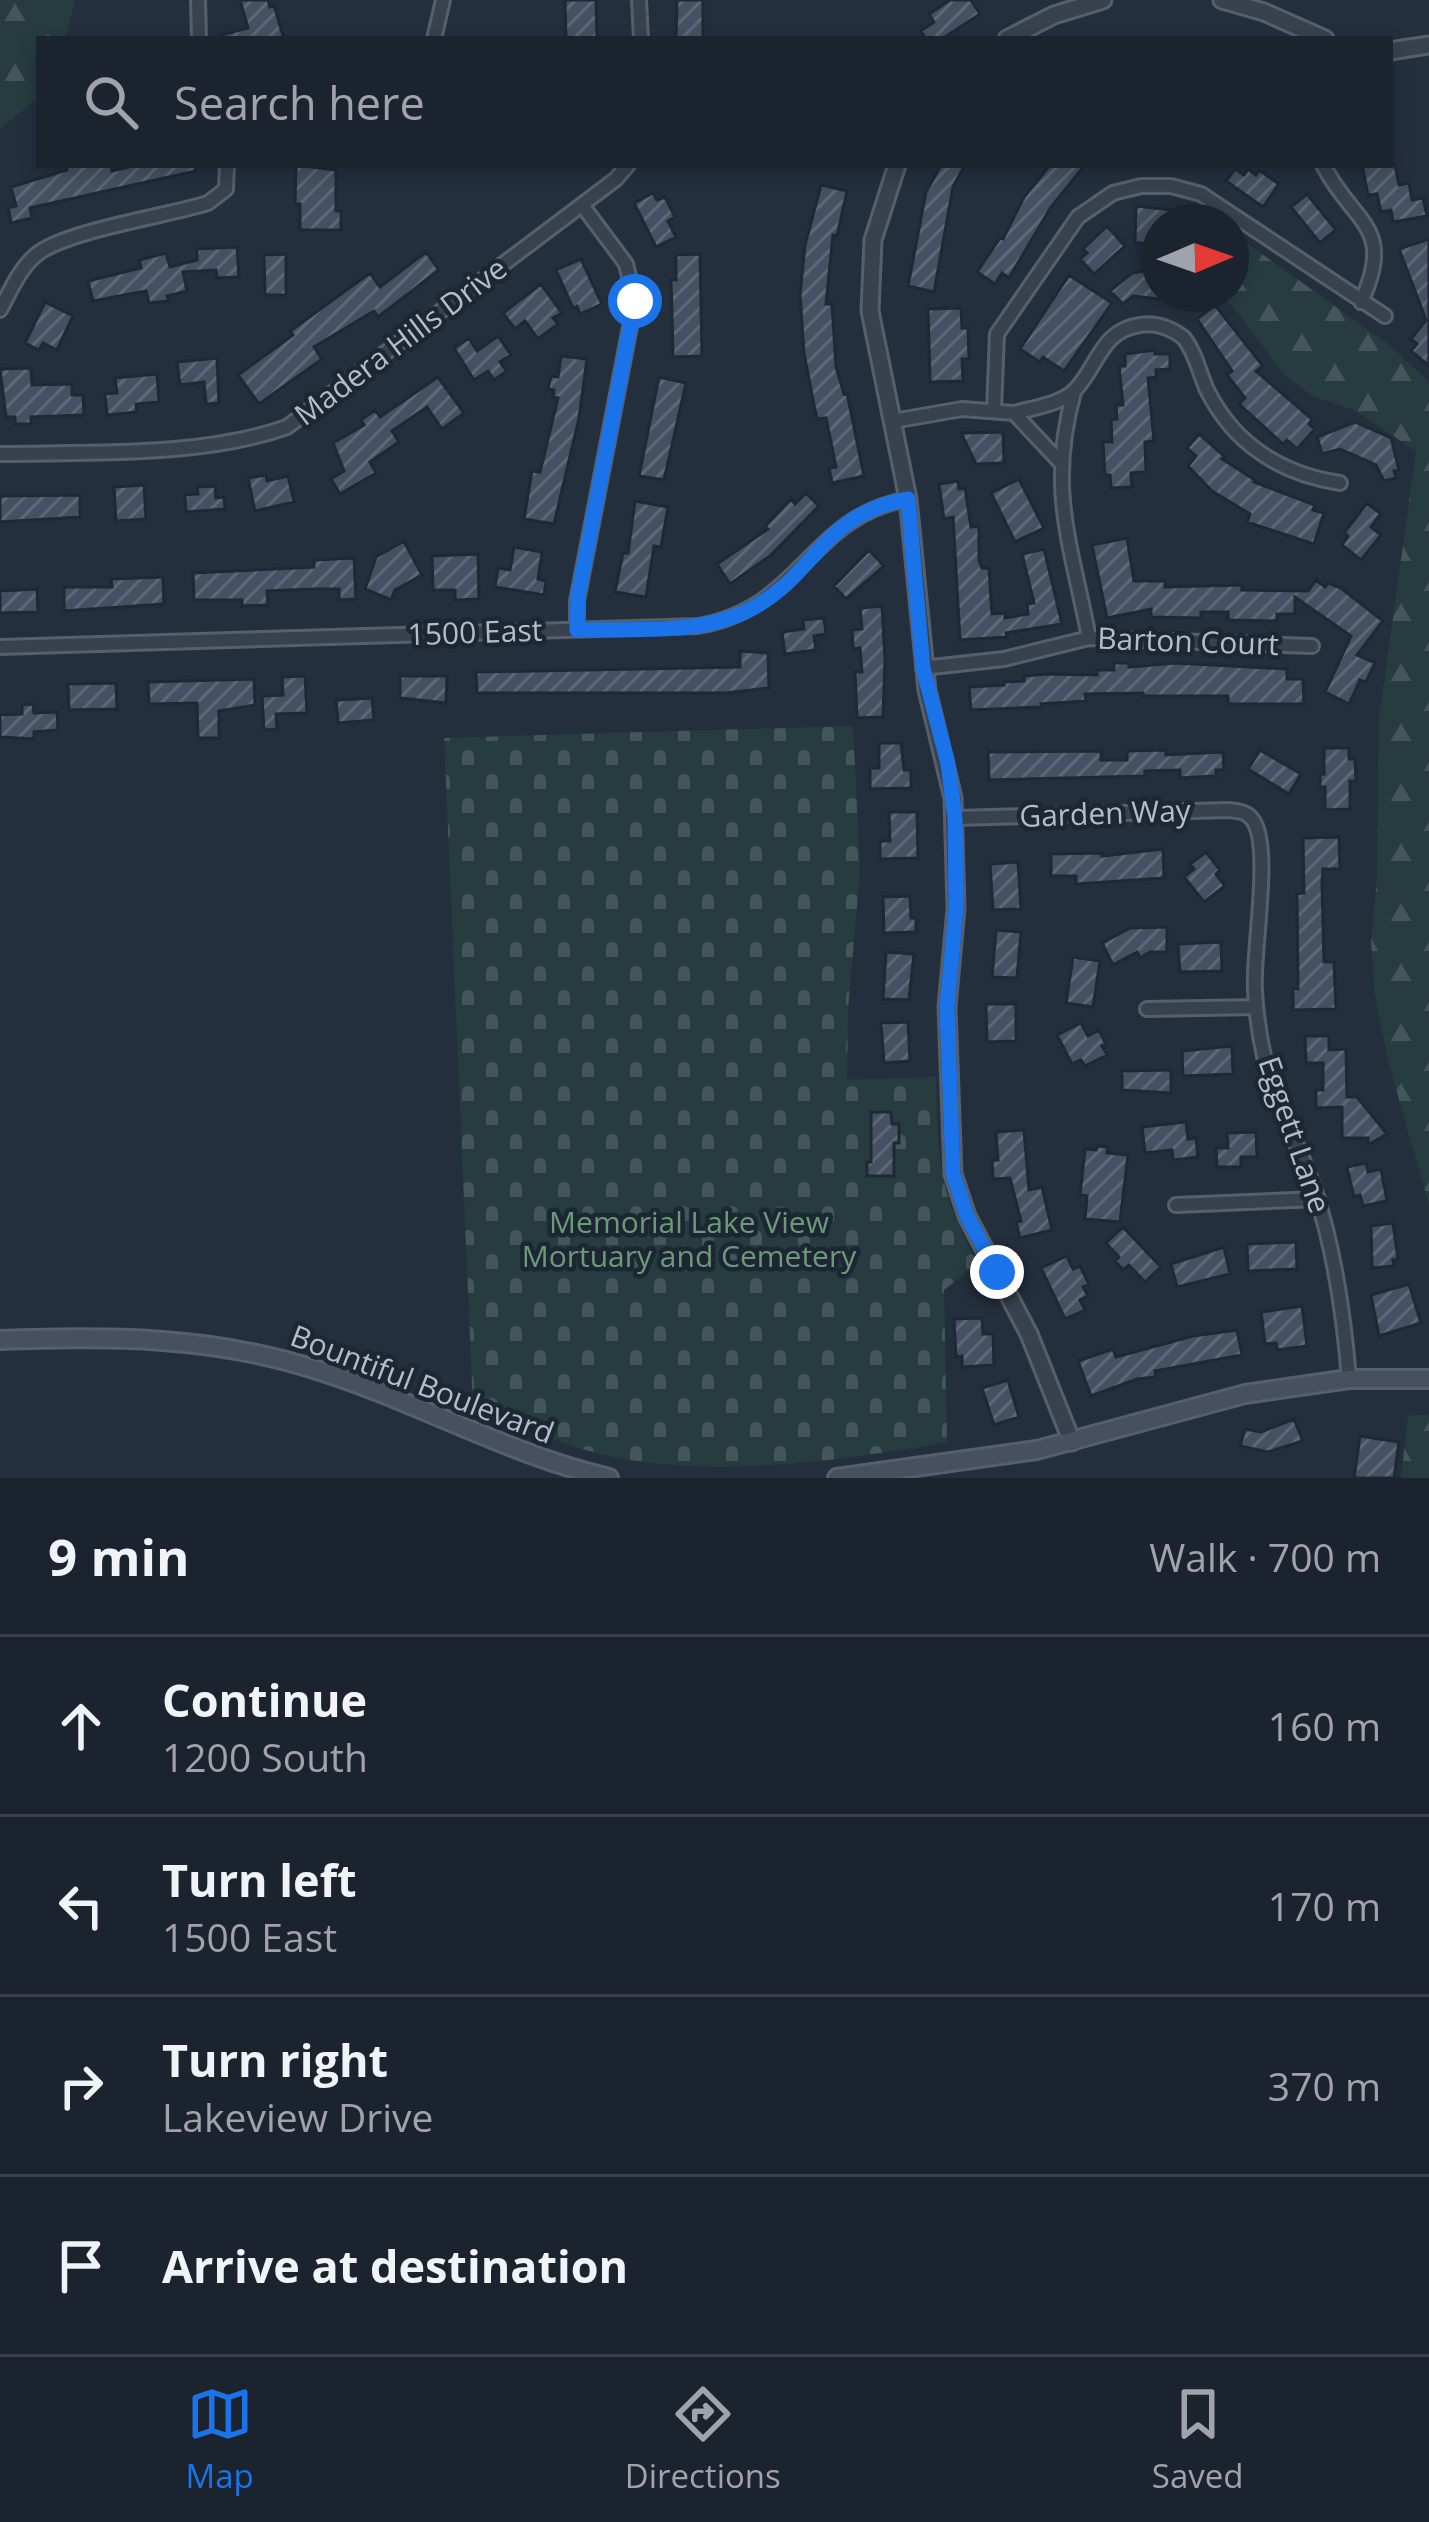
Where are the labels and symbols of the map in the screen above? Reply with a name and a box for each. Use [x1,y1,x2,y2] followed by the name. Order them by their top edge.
[1141,204,1249,312] north arrow
[286,247,515,434] street label: Madera Hills Drive
[608,274,662,328] route start
[407,609,543,654] street label: 1500 East
[1097,617,1279,664] street label: Barton Court
[1019,789,1192,836] street label: Garden Way
[1250,1051,1341,1218] street label: Eggett Lane
[522,1201,857,1276] park label: Memorial Lake View Mortuary and Cemetery
[970,1245,1024,1299] route end
[285,1314,560,1453] street label: Bountiful Boulevard

